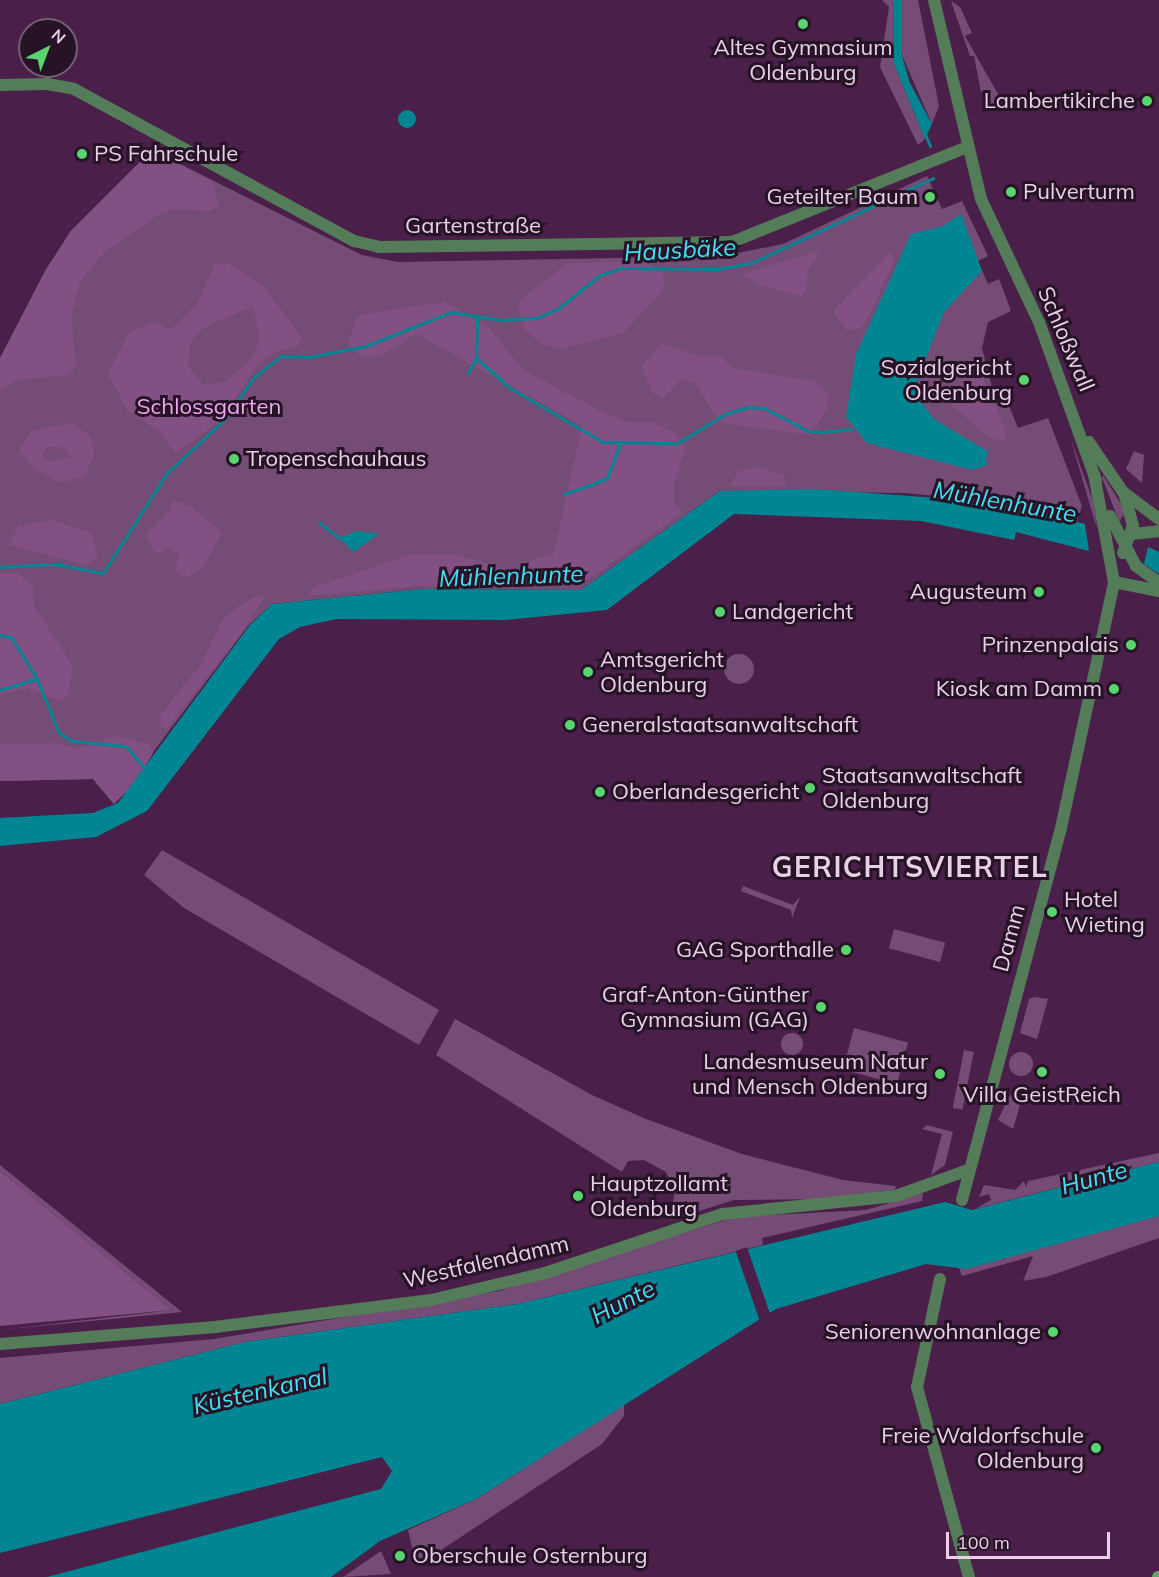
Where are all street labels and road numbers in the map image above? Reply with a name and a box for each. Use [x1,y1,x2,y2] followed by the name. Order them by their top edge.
[405,213,541,239] street label: Gartenstraße
[1032,283,1100,395] street label: Schloßwall
[987,902,1031,974] street label: Damm
[401,1230,571,1294] street label: Westfalendamm

